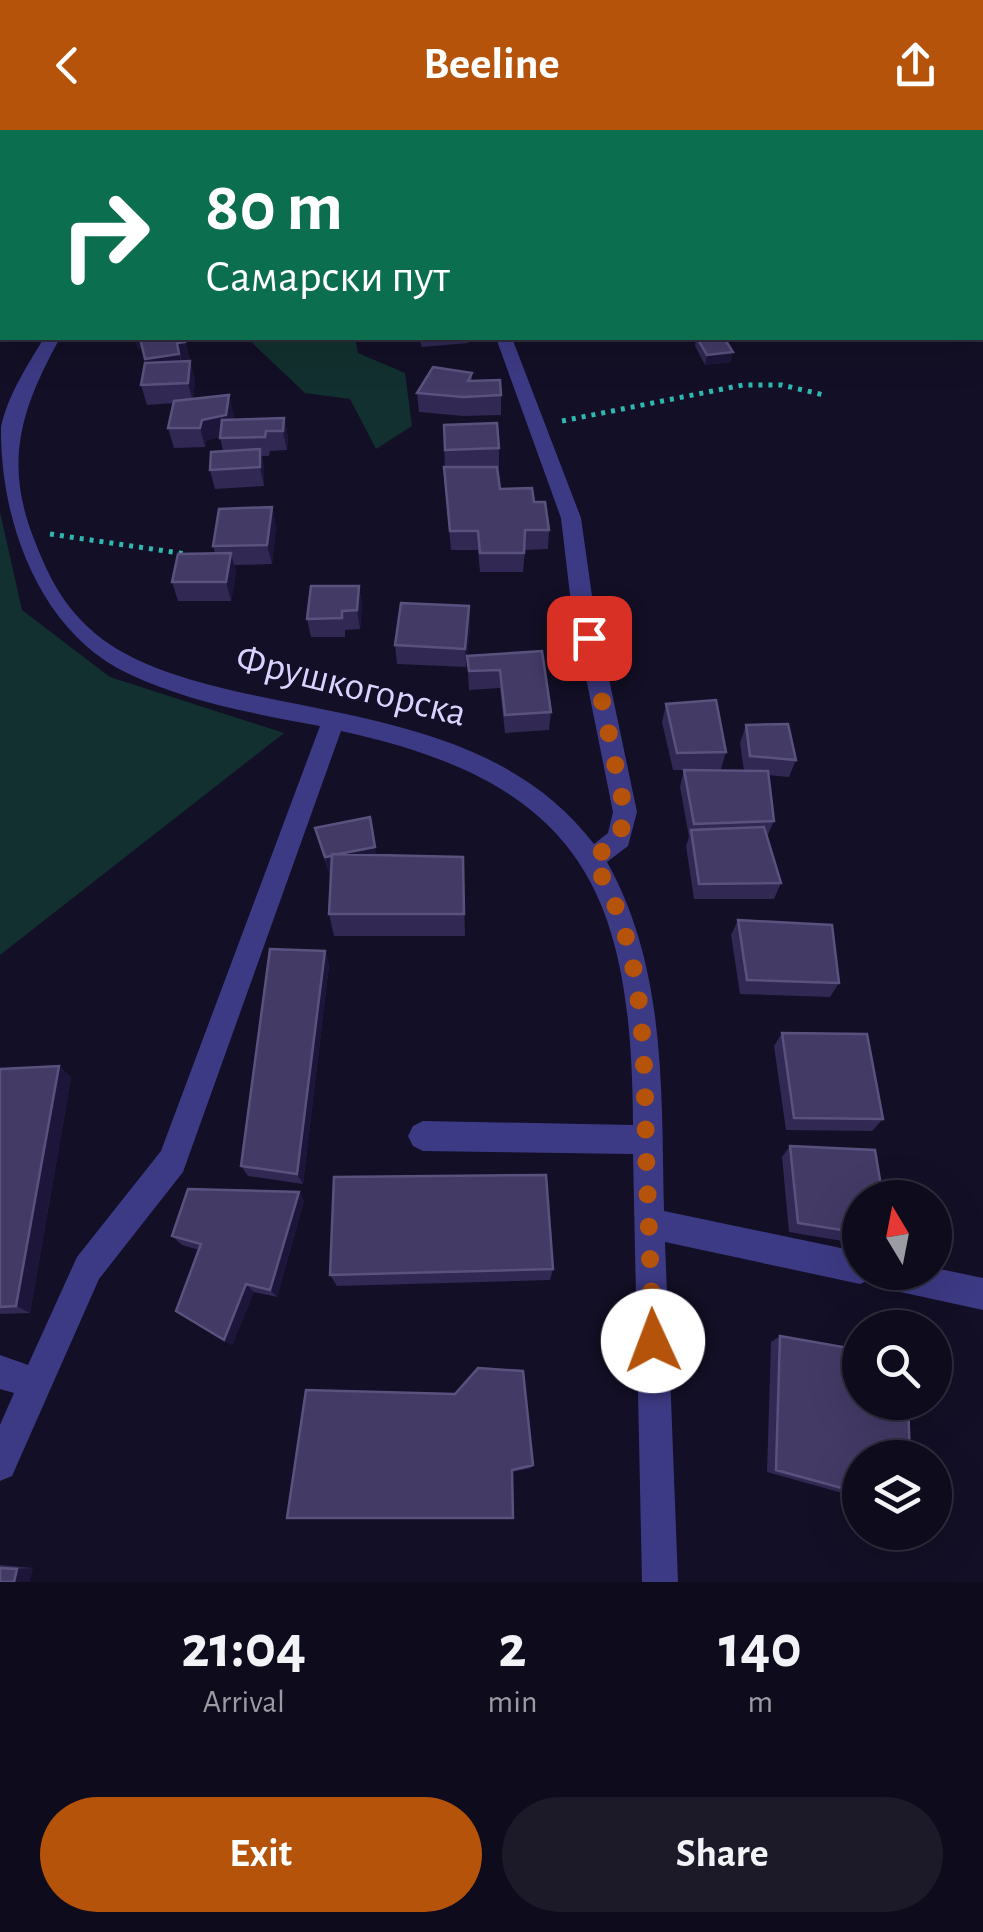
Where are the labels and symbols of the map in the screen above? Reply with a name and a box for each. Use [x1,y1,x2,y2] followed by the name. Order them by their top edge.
[547,596,632,681] pin
[232,638,470,734] street label: Фрушкогорска
[842,1180,952,1290] north arrow
[601,1289,705,1393] position arrow

